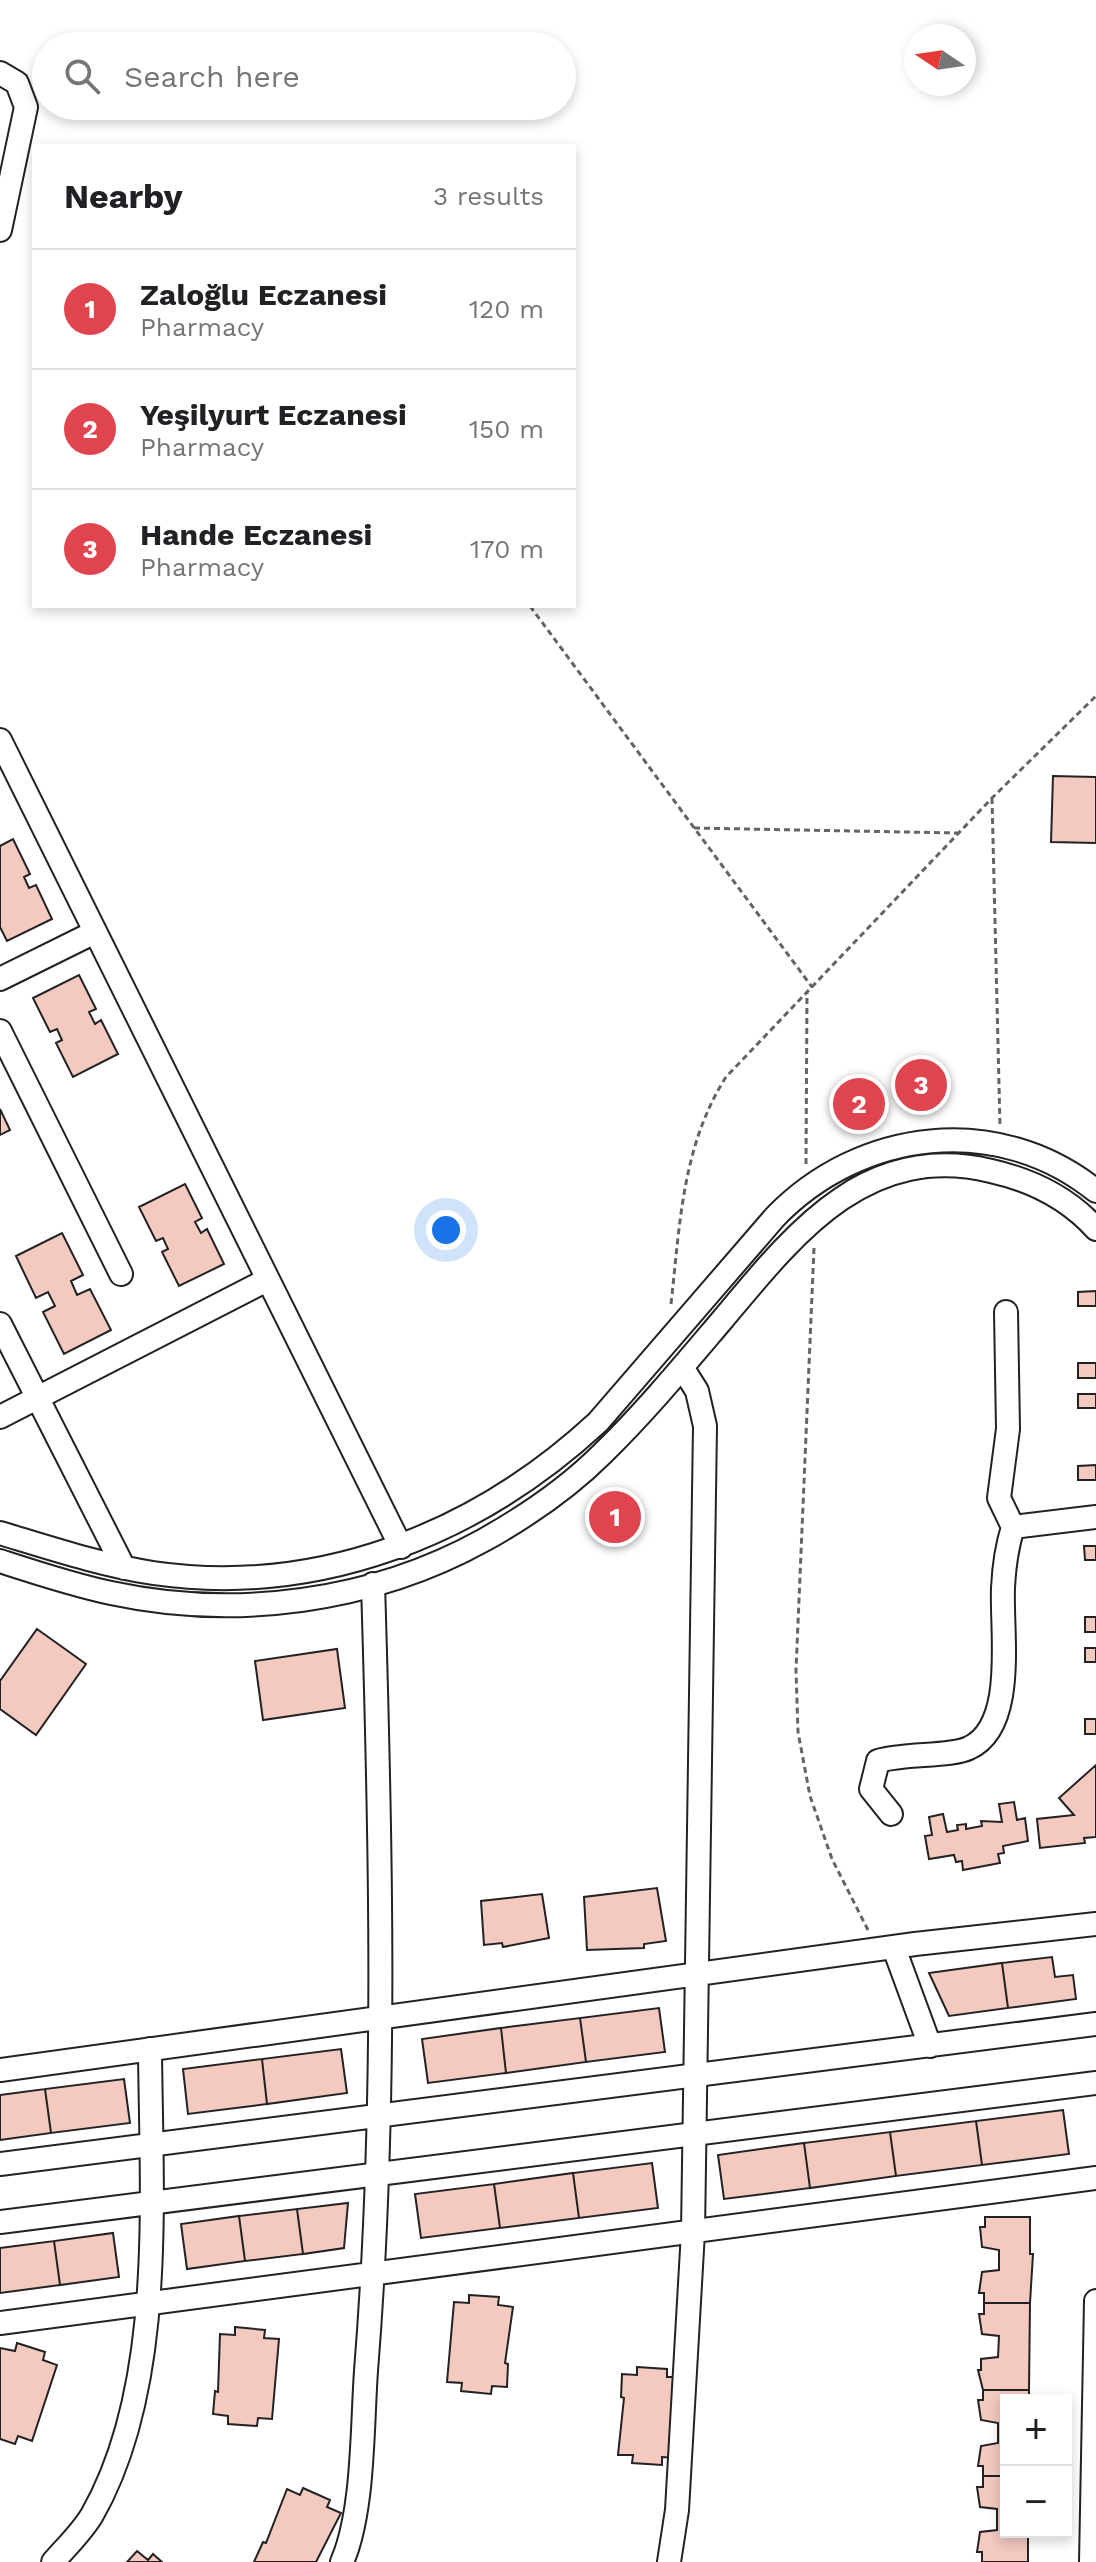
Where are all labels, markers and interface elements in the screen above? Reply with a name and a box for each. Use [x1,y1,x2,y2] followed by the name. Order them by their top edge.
[904,24,976,96] north arrow
[32,32,576,120] search box
[60,54,104,98] icon: search
[124,59,300,94] text: Search here
[64,176,183,216] text: Nearby
[433,181,544,211] text: 3 results
[140,277,387,312] text: Zaloğlu Eczanesi
[84,294,96,324] text: 1
[469,294,544,324] text: 120 m
[140,312,264,342] text: Pharmacy
[140,397,407,432] text: Yeşilyurt Eczanesi
[82,414,98,444] text: 2
[469,414,544,444] text: 150 m
[140,432,264,462] text: Pharmacy
[140,517,372,552] text: Hande Eczanesi
[82,534,98,564] text: 3
[470,534,544,564] text: 170 m
[140,552,264,582] text: Pharmacy
[895,1055,947,1115] pin: 3
[833,1074,885,1134] pin: 2
[426,1210,466,1250] your location
[589,1487,641,1547] pin: 1
[1000,2394,1072,2538] map controls
[1000,2394,1072,2466] button: +
[1000,2466,1072,2538] button: −

